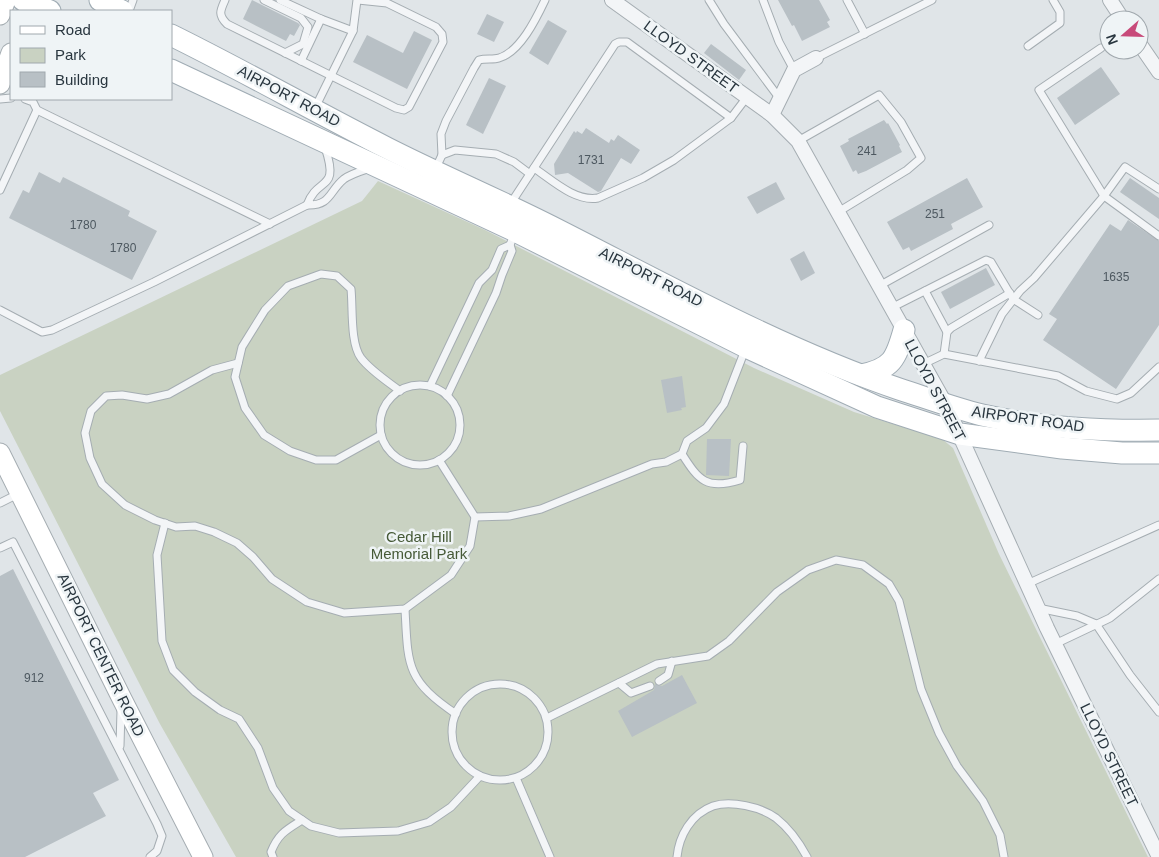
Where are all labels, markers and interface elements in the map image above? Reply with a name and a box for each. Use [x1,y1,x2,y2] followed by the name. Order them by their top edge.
[10,10,172,100] legend
[1099,10,1149,60] north arrow
[641,17,742,97] street label: LLOYD STREET
[55,21,91,38] text: Road
[1103,32,1121,47] text: N
[55,46,86,63] text: Park
[235,61,344,130] street label: AIRPORT ROAD
[55,71,108,88] text: Building
[857,144,877,158] house number: 241
[578,153,605,167] house number: 1731
[925,207,945,221] house number: 251
[70,218,97,232] house number: 1780
[110,241,137,255] house number: 1780
[597,243,706,310] street label: AIRPORT ROAD
[1103,270,1130,284] house number: 1635
[902,336,969,443] street label: LLOYD STREET
[971,402,1086,435] street label: AIRPORT ROAD
[371,528,468,562] park label: Cedar Hill Memorial Park
[54,570,148,739] street label: AIRPORT CENTER ROAD
[24,671,44,685] house number: 912
[1077,700,1142,809] street label: LLOYD STREET

